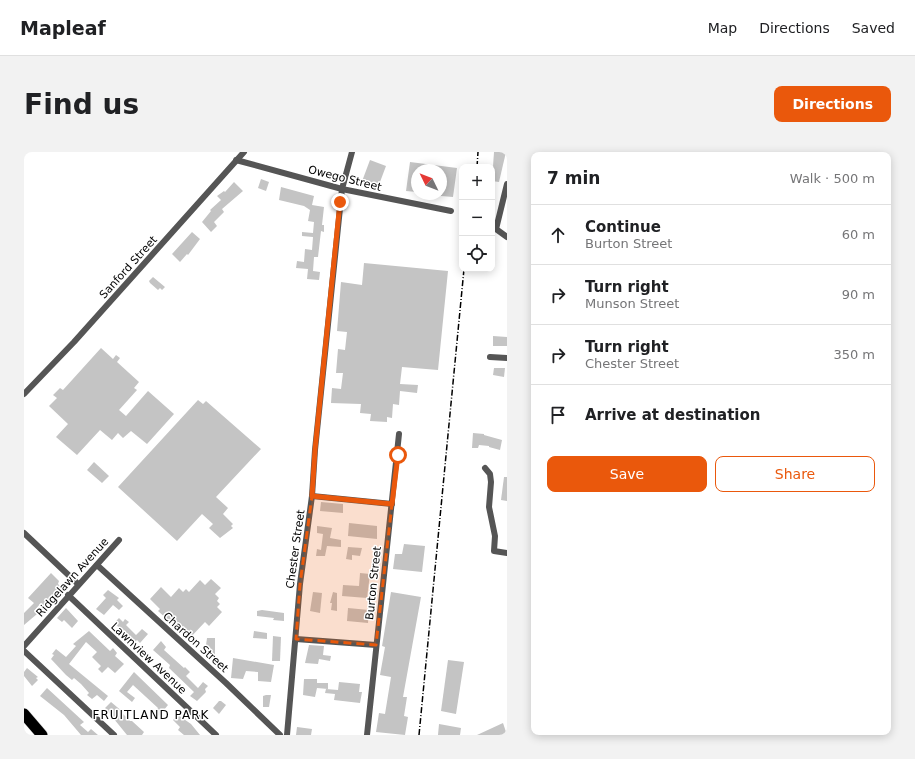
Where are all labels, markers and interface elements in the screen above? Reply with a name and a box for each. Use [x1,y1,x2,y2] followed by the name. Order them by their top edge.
[20,17,106,39] text: Mapleaf
[708,20,737,36] text: Map
[759,20,830,36] text: Directions
[852,20,895,36] text: Saved
[774,86,891,122] button: Directions
[24,88,139,121] text: Find us
[307,163,384,194] street label: Owego Street
[411,164,447,200] north arrow
[459,164,495,272] map controls
[459,164,495,200] button: +
[547,168,600,188] text: 7 min
[790,171,875,186] text: Walk · 500 m
[331,193,349,211] route end
[459,200,495,236] button: −
[585,218,661,236] text: Continue
[547,224,569,246] icon: ahead
[842,227,875,242] text: 60 m
[97,233,160,301] street label: Sanford Street
[459,236,495,272] button: locate
[585,236,672,251] text: Burton Street
[585,278,669,296] text: Turn right
[547,284,569,306] icon: right
[842,287,875,302] text: 90 m
[585,296,679,311] text: Munson Street
[585,338,669,356] text: Turn right
[547,344,569,366] icon: right
[833,347,875,362] text: 350 m
[585,356,679,371] text: Chester Street
[547,404,569,426] icon: arrive
[585,406,760,424] text: Arrive at destination
[389,446,407,464] route start
[547,456,707,492] button: Save
[715,456,875,492] button: Share
[284,508,308,589] street label: Chester Street
[34,535,111,619] street label: Ridgelawn Avenue
[363,545,384,621] street label: Burton Street
[160,610,231,676] street label: Chardon Street
[108,620,189,697] street label: Lawnview Avenue
[93,708,210,722] district label: FRUITLAND PARK

